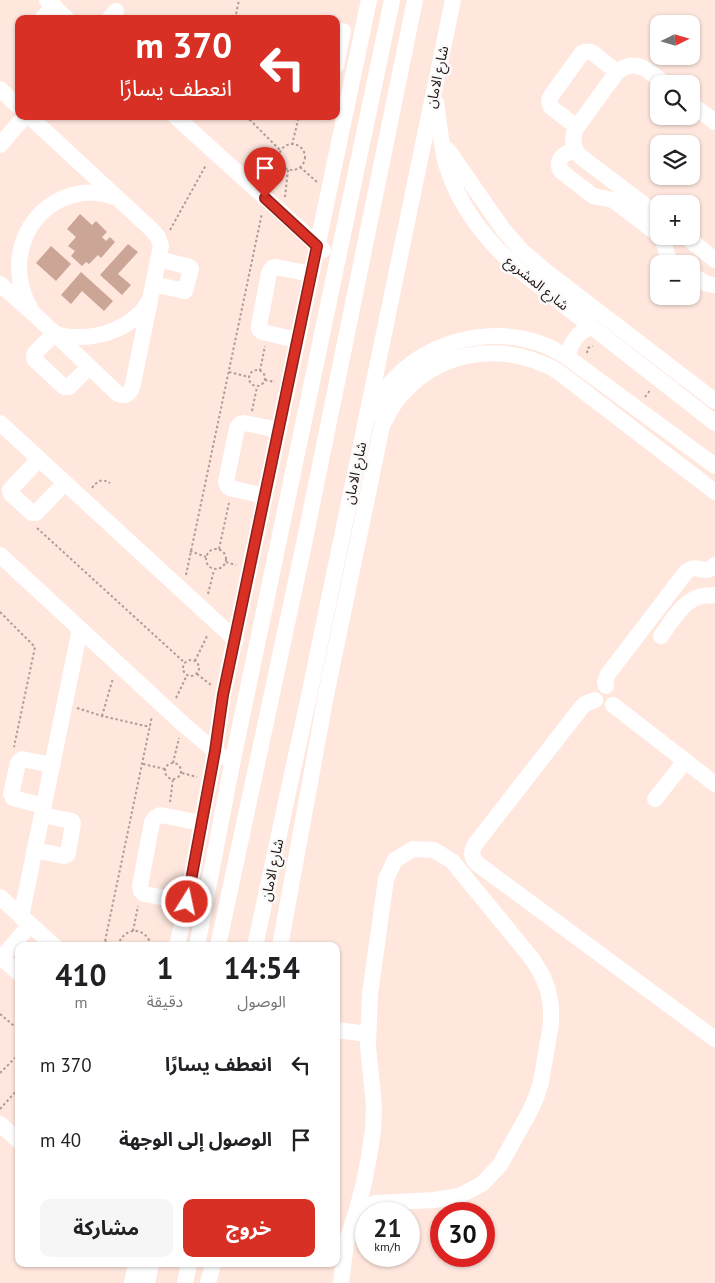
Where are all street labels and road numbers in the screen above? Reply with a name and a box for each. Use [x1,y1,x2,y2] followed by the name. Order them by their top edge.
[422,44,454,110] street label: شارع الامان
[500,252,573,316] street label: شارع المشروع
[340,440,372,506] street label: شارع الامان
[257,837,289,903] street label: شارع الامان

